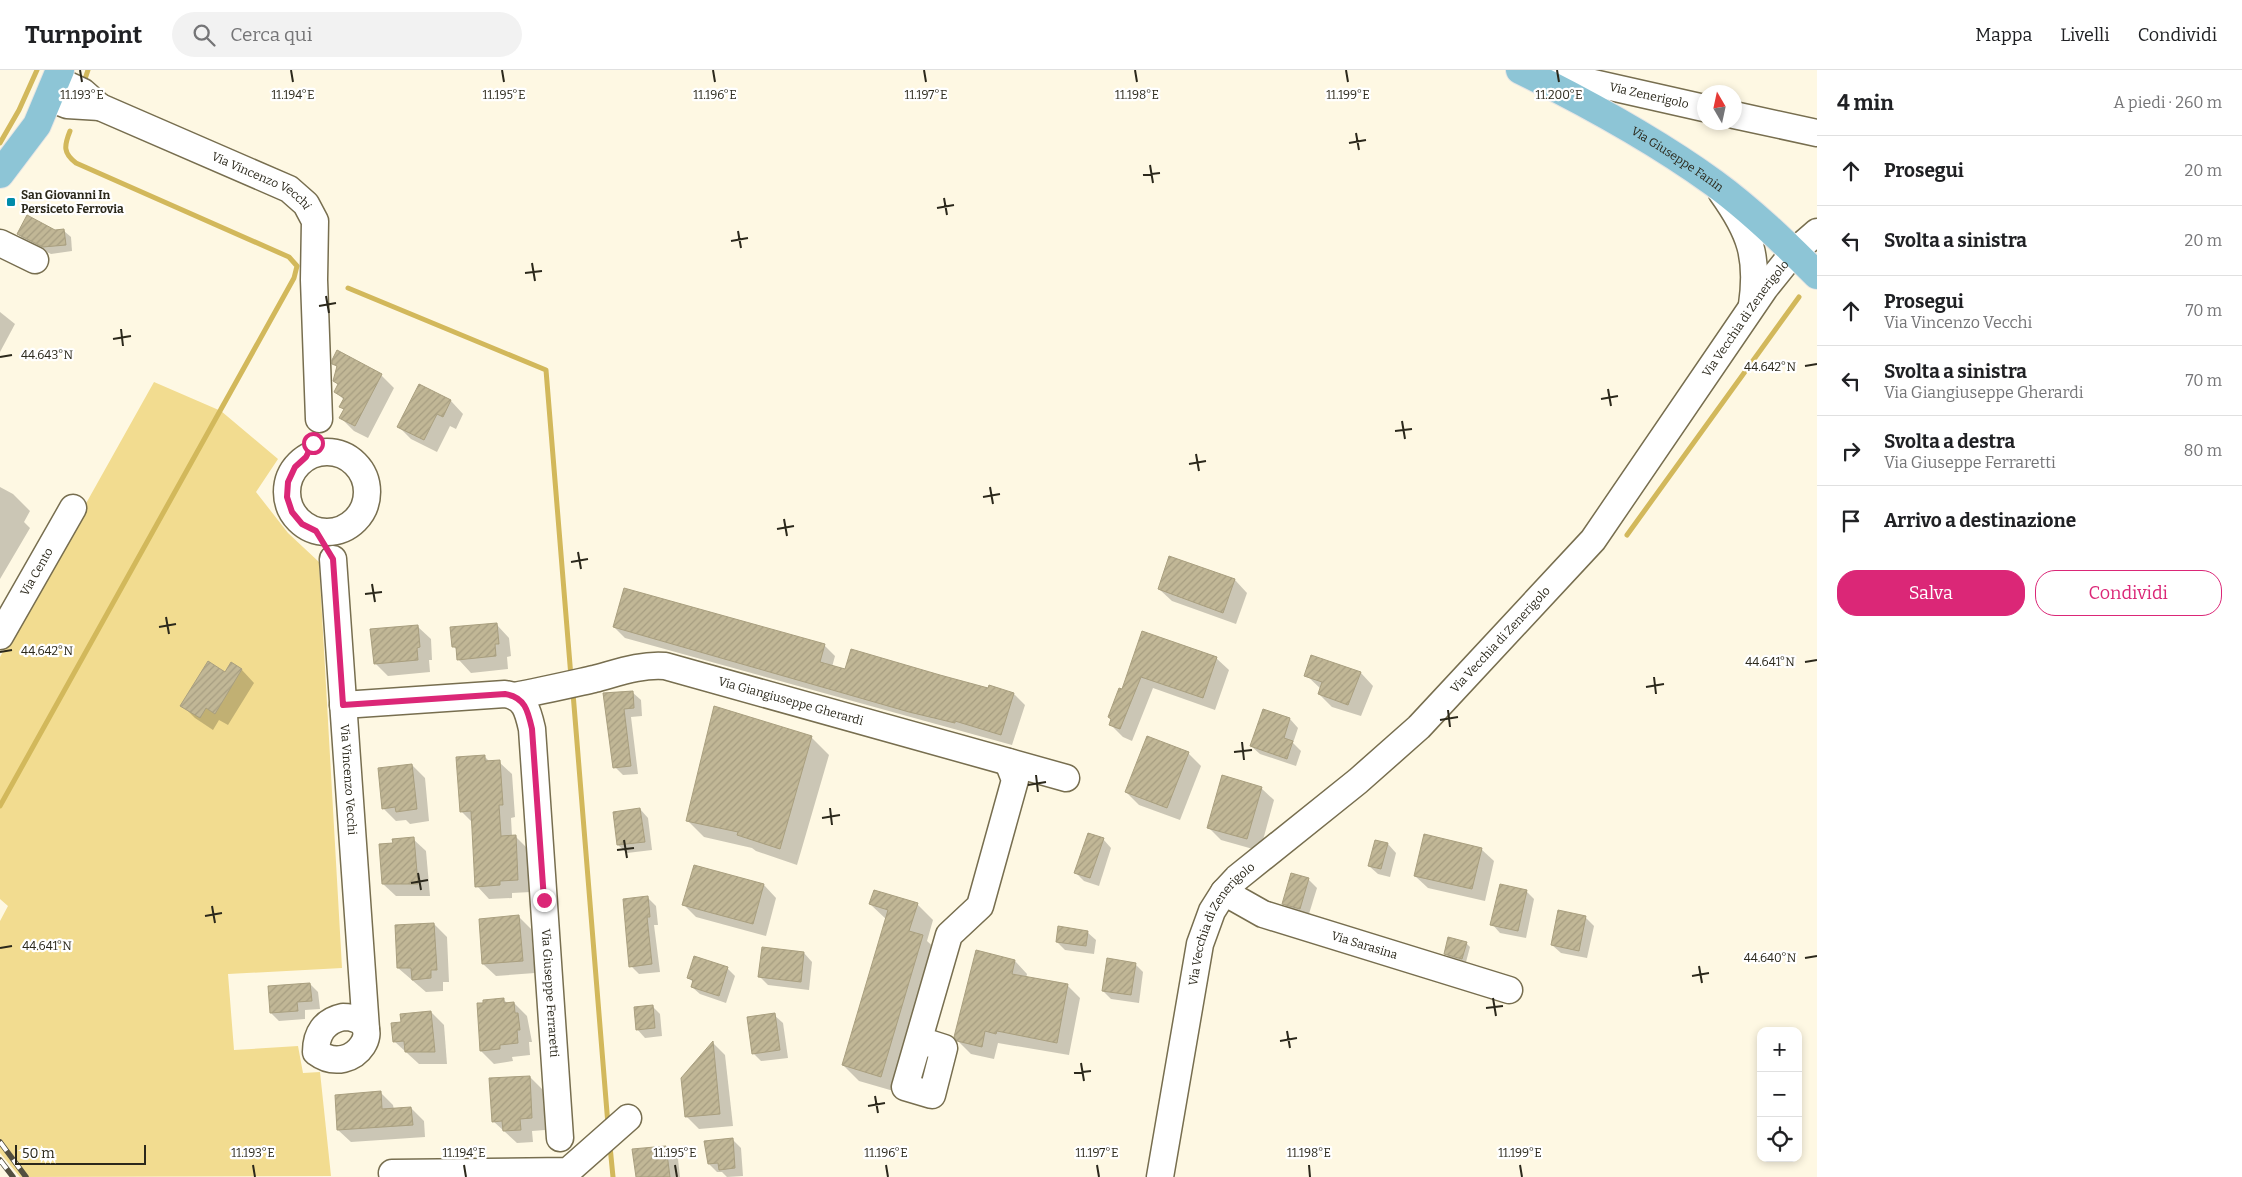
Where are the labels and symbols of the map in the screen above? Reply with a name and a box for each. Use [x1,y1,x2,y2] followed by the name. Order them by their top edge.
[1608,80,1690,111] street label: Via Zenerigolo
[1697,85,1742,130] north arrow
[60,88,104,102] text: 11.193°E
[271,88,315,102] text: 11.194°E
[483,88,525,102] text: 11.195°E
[693,88,737,102] text: 11.196°E
[905,88,947,102] text: 11.197°E
[1115,88,1159,102] text: 11.198°E
[1326,88,1370,102] text: 11.199°E
[1536,88,1582,102] text: 11.200°E
[1629,124,1726,195] street label: Via Giuseppe Fanin
[209,149,315,212] street label: Via Vincenzo Vecchi
[21,188,124,216] place label: San Giovanni In Persiceto Ferrovia
[5,196,17,208] marker: San Giovanni In Persiceto Ferrovia
[1699,257,1792,380] street label: Via Vecchia di Zenerigolo
[21,348,74,362] text: 44.643°N
[1744,360,1796,374] text: 44.642°N
[302,432,325,455] route start
[17,545,56,598] street label: Via Cento
[1448,584,1553,696] street label: Via Vecchia di Zenerigolo
[21,644,73,658] text: 44.642°N
[1745,655,1795,669] text: 44.641°N
[717,674,865,728] street label: Via Giangiuseppe Gherardi
[338,723,359,836] street label: Via Vincenzo Vecchi
[1186,859,1258,987] street label: Via Vecchia di Zenerigolo
[533,889,556,912] route end
[539,928,561,1058] street label: Via Giuseppe Ferraretti
[1330,929,1400,962] street label: Via Sarasina
[22,939,72,953] text: 44.641°N
[1744,951,1797,965] text: 44.640°N
[15,1142,146,1165] scale bar
[231,1146,275,1160] text: 11.193°E
[442,1146,486,1160] text: 11.194°E
[654,1146,696,1160] text: 11.195°E
[864,1146,908,1160] text: 11.196°E
[1076,1146,1118,1160] text: 11.197°E
[1287,1146,1331,1160] text: 11.198°E
[1498,1146,1542,1160] text: 11.199°E

